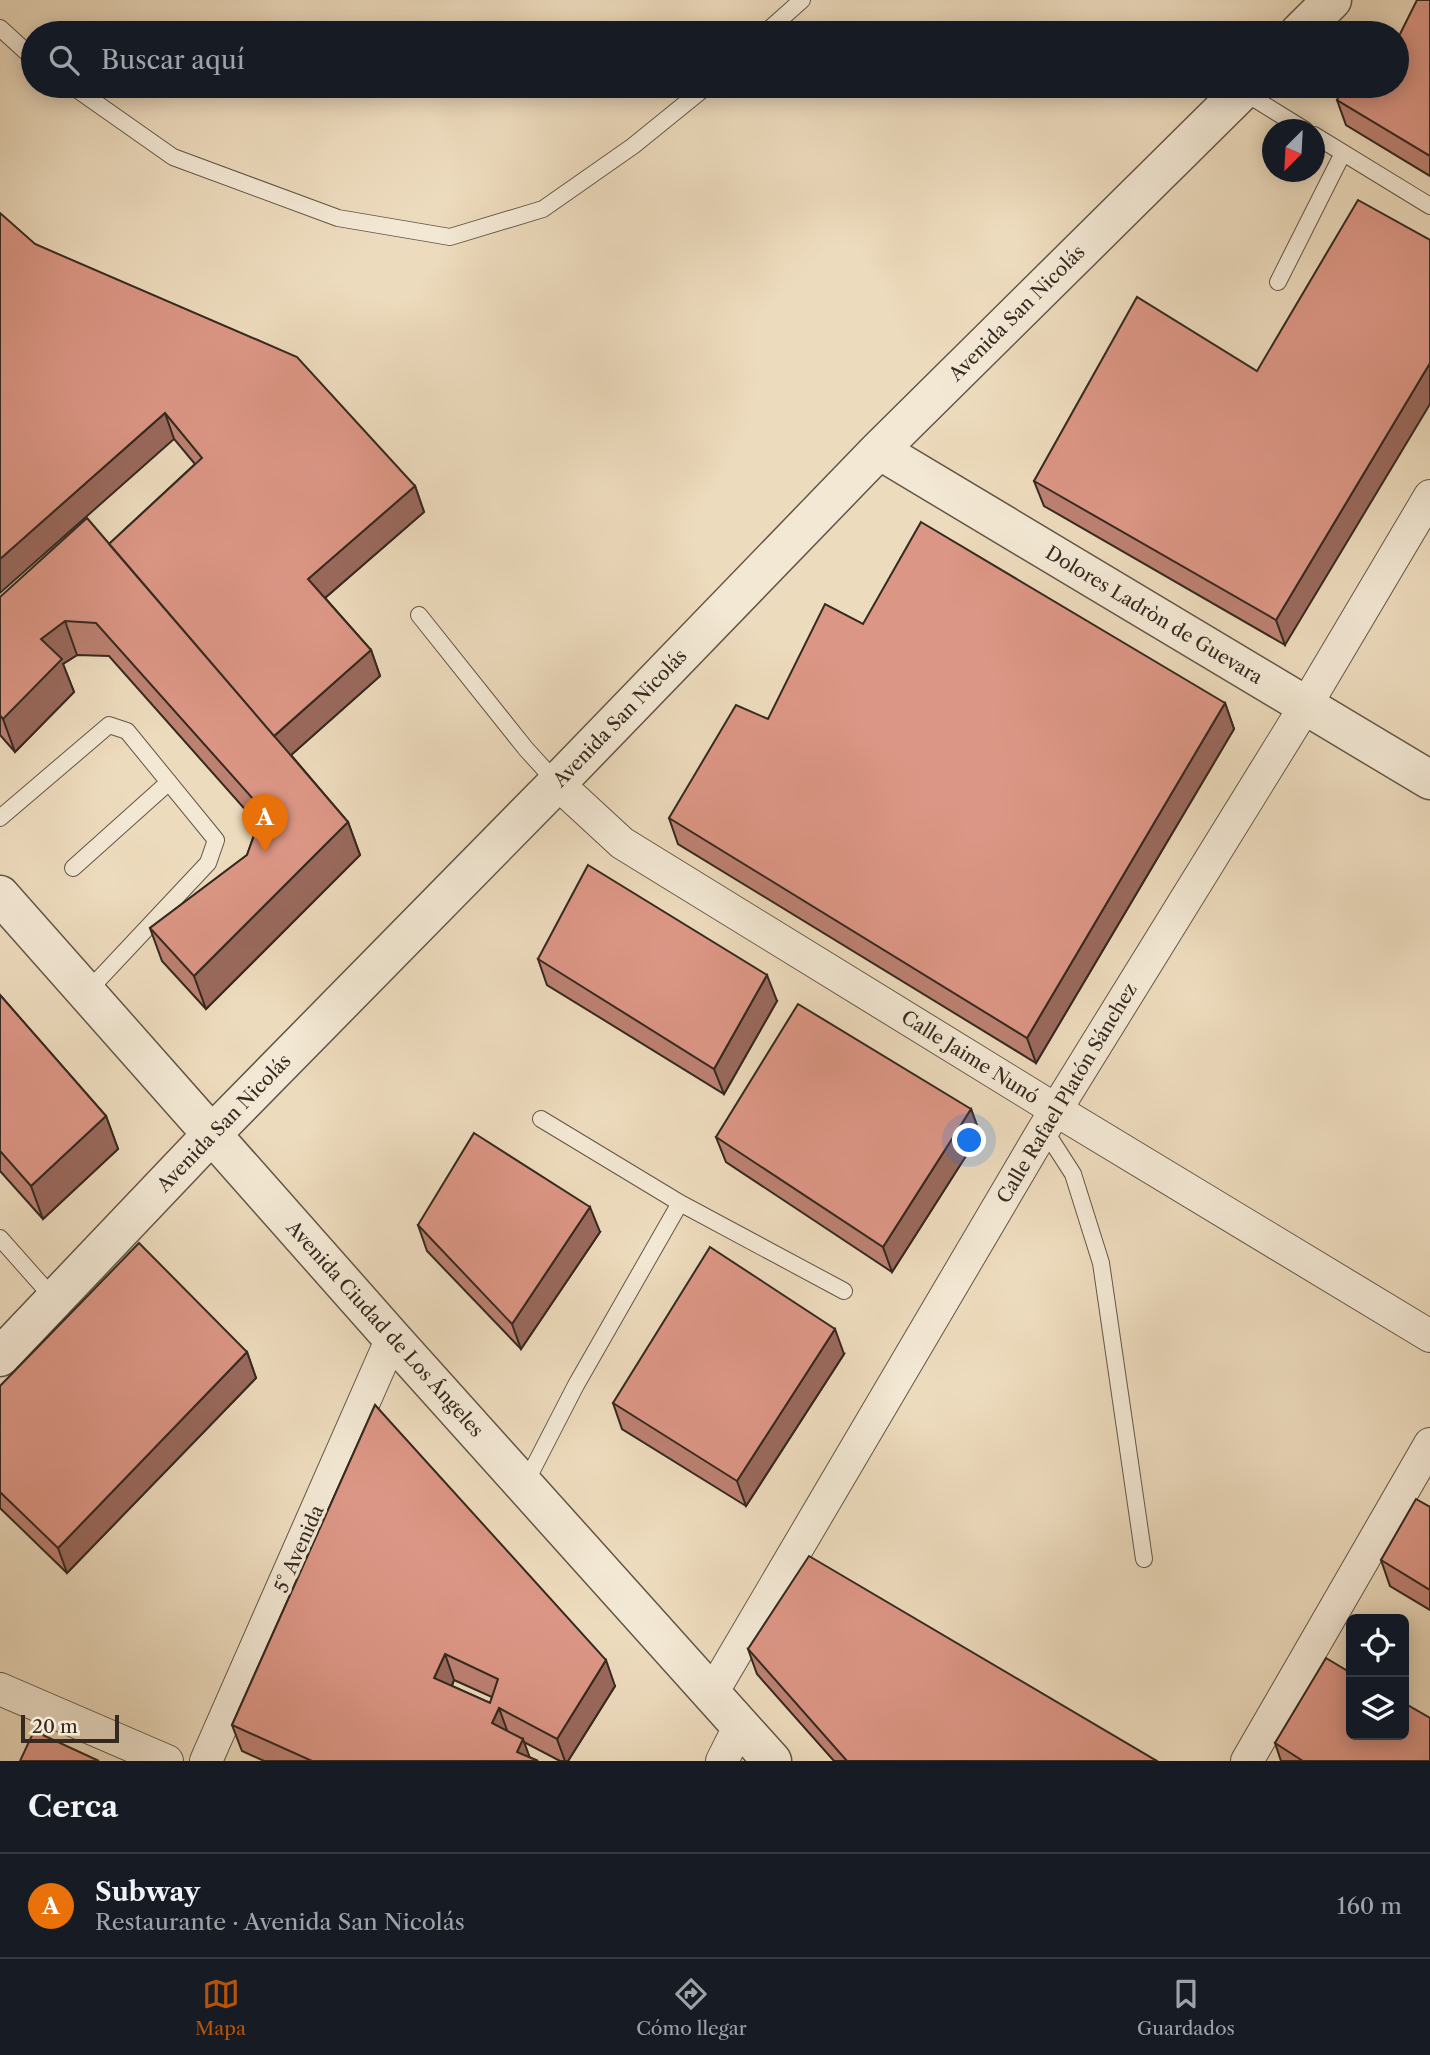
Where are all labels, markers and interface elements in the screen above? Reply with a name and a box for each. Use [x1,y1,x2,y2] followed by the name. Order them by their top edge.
[21,21,1409,98] search box
[45,41,83,79] icon: search
[101,44,245,76] text: Buscar aquí
[1262,119,1325,182] north arrow
[944,240,1090,386] street label: Avenida San Nicolás
[1041,541,1267,689] street label: Dolores Ladròn de Guevara
[548,644,692,792] street label: Avenida San Nicolás
[242,794,288,852] pin: A
[992,979,1142,1207] street label: Calle Rafael Platón Sánchez
[897,1005,1043,1109] street label: Calle Jaime Nunó
[152,1049,296,1197] street label: Avenida San Nicolás
[952,1123,986,1157] your location
[281,1215,488,1442] street label: Avenida Ciudad de Los Ángeles
[269,1502,329,1596] street label: 5° Avenida
[1346,1614,1409,1740] map controls
[1346,1614,1409,1677] button: locate
[1346,1677,1409,1740] button: layers
[21,1712,119,1744] scale bar
[32,1715,78,1738] text: 20 m
[28,1788,118,1825] text: Cerca
[95,1876,200,1908] text: Subway
[42,1892,60,1920] text: A
[1337,1892,1402,1920] text: 160 m
[95,1908,465,1936] text: Restaurante · Avenida San Nicolás
[195,1975,246,2040] tab: Mapa
[636,1975,747,2040] tab: Cómo llegar
[1137,1975,1235,2040] tab: Guardados

